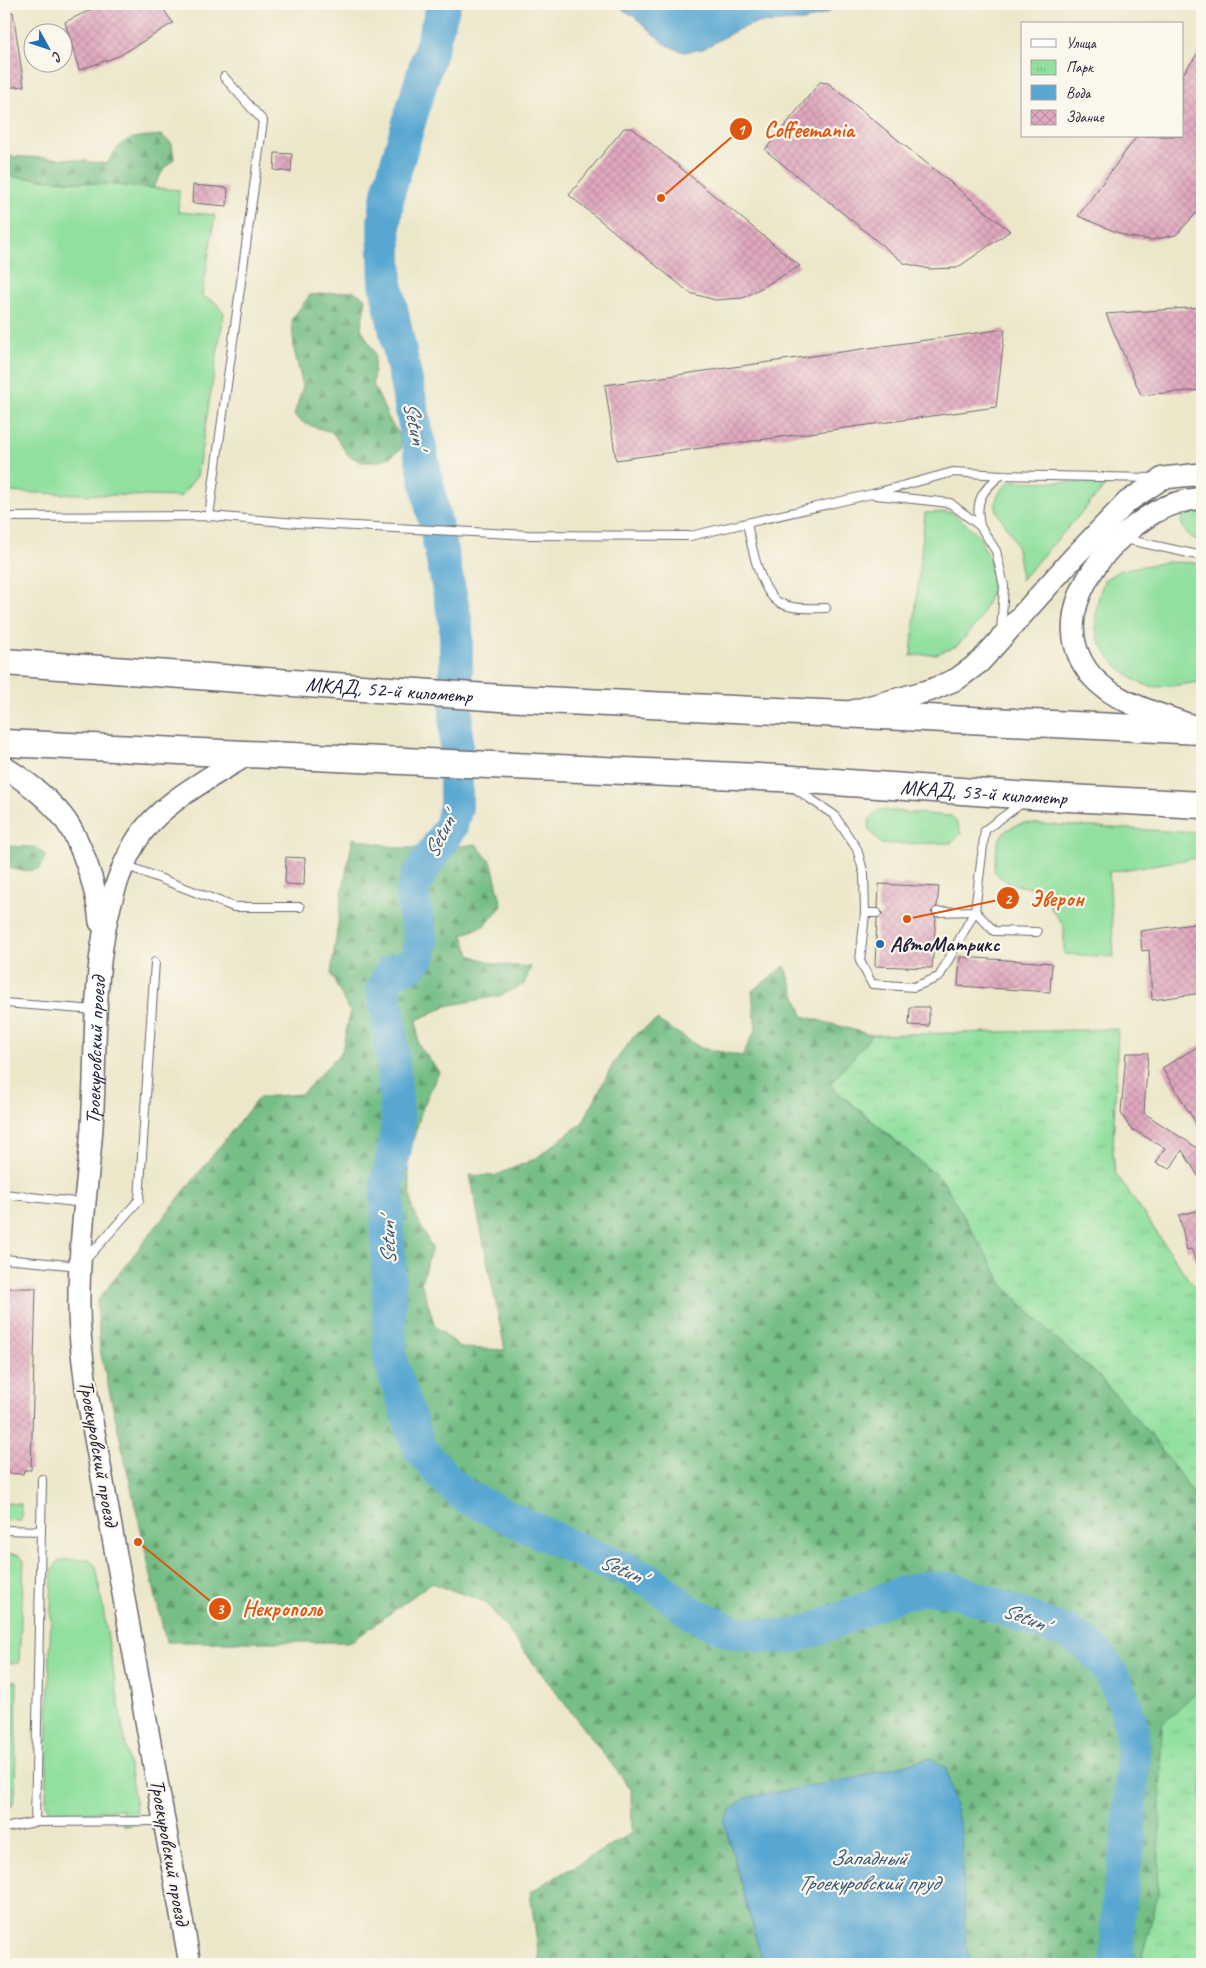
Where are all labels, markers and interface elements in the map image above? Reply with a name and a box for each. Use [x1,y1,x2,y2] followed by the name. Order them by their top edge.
[22,22,72,72] north arrow
[1021,22,1184,138] legend
[1066,34,1097,53] text: Улица
[47,48,66,66] text: С
[1066,58,1094,77] text: Парк
[1066,84,1091,103] text: Вода
[1066,108,1105,127] text: Здание
[729,111,864,148] callout: Coffeemania
[764,116,856,144] text: Coffeemania
[738,121,747,140] text: 1
[397,399,435,456] water label: Setun'
[305,671,474,709] street label: МКАД, 52-й километр
[900,774,1069,811] street label: МКАД, 53-й километр
[417,803,466,863] water label: Setun'
[995,880,1094,917] callout: Эверон
[1030,885,1086,913] text: Эверон
[1005,890,1013,909] text: 2
[890,931,1000,957] place label: АвтоМатрикс
[874,938,886,950] marker: АвтоМатрикс
[79,973,112,1125] street label: Троекуровский проезд
[373,1212,402,1265] water label: Setun'
[73,1378,125,1531] street label: Троекуровский проезд
[596,1547,655,1594] water label: Setun'
[207,1590,332,1627] callout: Некрополь
[242,1595,324,1623] text: Некрополь
[999,1596,1058,1641] water label: Setun'
[217,1600,225,1619] text: 3
[144,1777,196,1930] street label: Троекуровский проезд
[798,1844,943,1897] water label: Западный Троекуровский пруд

